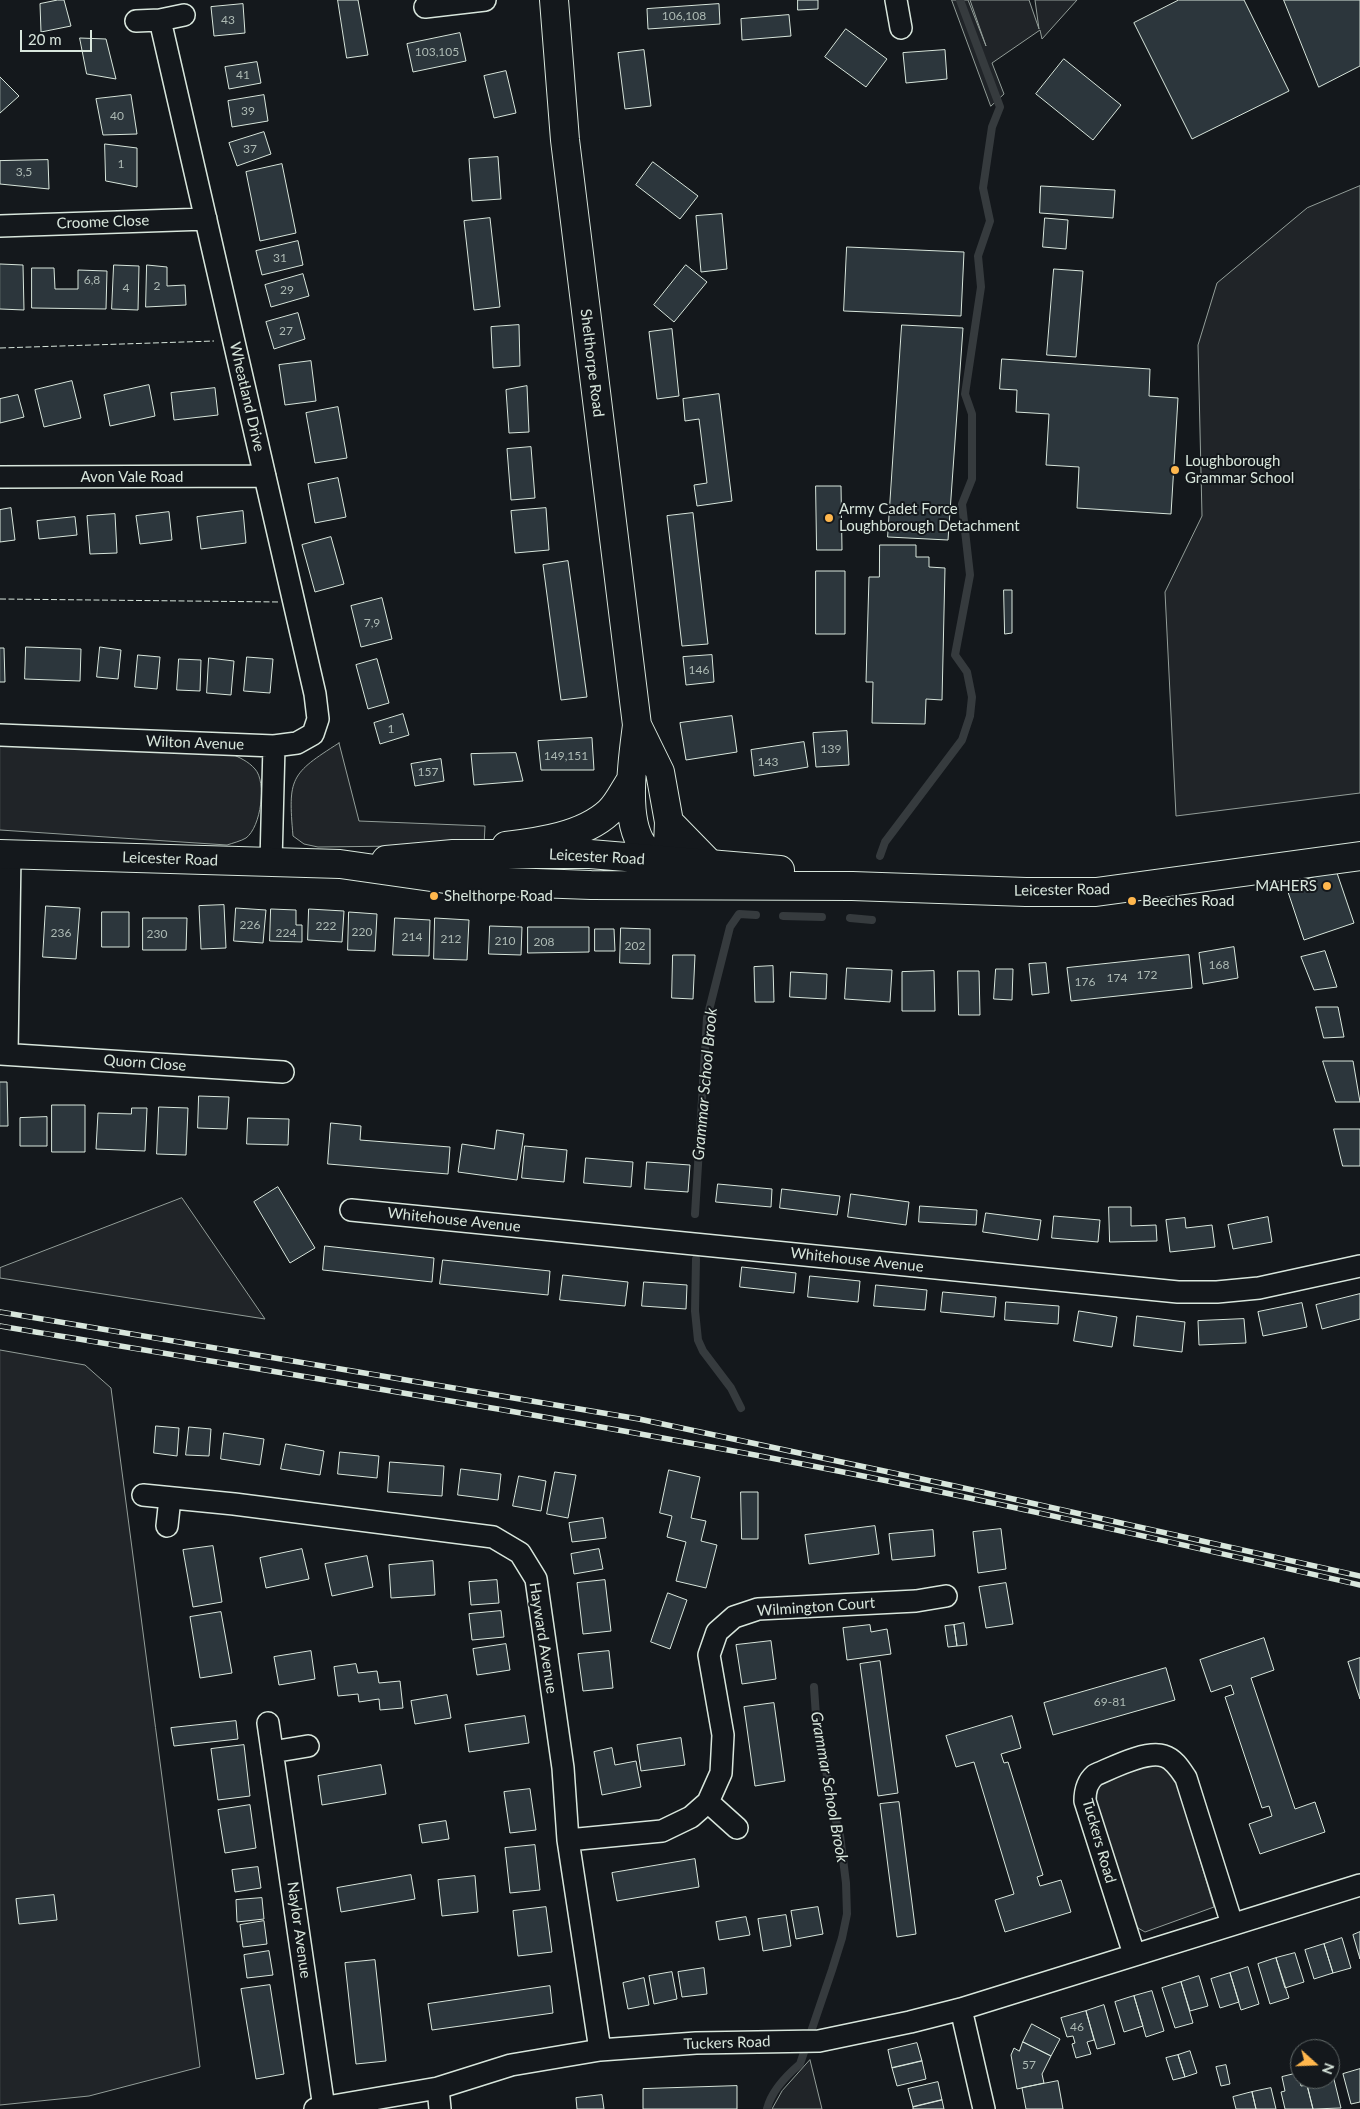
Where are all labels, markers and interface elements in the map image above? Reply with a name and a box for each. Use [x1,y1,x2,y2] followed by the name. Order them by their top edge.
[662,9,706,23] house number: 106,108
[221,13,235,27] house number: 43
[22,20,95,52] scale bar
[28,30,62,48] text: 20 m
[415,45,459,59] house number: 103,105
[236,68,250,82] house number: 41
[241,104,255,118] house number: 39
[110,109,124,123] house number: 40
[243,142,257,156] house number: 37
[118,157,124,171] house number: 1
[16,165,32,179] house number: 3,5
[56,211,150,233] street label: Croome Close
[273,251,287,265] house number: 31
[84,273,100,287] house number: 6,8
[154,279,160,293] house number: 2
[123,281,129,295] house number: 4
[280,283,294,297] house number: 29
[576,308,608,418] street label: Shelthorpe Road
[279,324,293,338] house number: 27
[226,340,268,454] street label: Wheatland Drive
[1185,452,1294,487] place label: Loughborough Grammar School
[1169,464,1181,476] marker: Loughborough Grammar School
[81,468,183,486] street label: Avon Vale Road
[839,500,1020,535] place label: Army Cadet Force Loughborough Detachment
[823,512,835,524] marker: Army Cadet Force Loughborough Detachment
[364,616,380,630] house number: 7,9
[689,663,709,677] house number: 146
[388,722,394,736] house number: 1
[146,732,244,754] street label: Wilton Avenue
[821,742,841,756] house number: 139
[544,749,588,763] house number: 149,151
[758,755,778,769] house number: 143
[418,765,438,779] house number: 157
[549,846,645,868] street label: Leicester Road
[122,848,218,870] street label: Leicester Road
[1255,877,1317,895] place label: MAHERS
[1014,880,1110,900] street label: Leicester Road
[1321,880,1333,892] marker: MAHERS
[444,887,553,905] place label: Shelthorpe Road
[428,890,440,902] marker: Shelthorpe Road
[1142,892,1234,910] place label: Beeches Road
[1126,895,1138,907] marker: Beeches Road
[240,918,260,932] house number: 226
[316,919,336,933] house number: 222
[352,925,372,939] house number: 220
[51,926,71,940] house number: 236
[276,926,296,940] house number: 224
[147,927,167,941] house number: 230
[402,930,422,944] house number: 214
[441,932,461,946] house number: 212
[495,934,515,948] house number: 210
[534,935,554,949] house number: 208
[625,939,645,953] house number: 202
[1209,958,1229,972] house number: 168
[1137,968,1157,982] house number: 172
[1107,971,1127,985] house number: 174
[1075,975,1095,989] house number: 176
[689,1007,721,1161] water label: Grammar School Brook
[103,1051,187,1075] street label: Quorn Close
[387,1204,521,1236] street label: Whitehouse Avenue
[790,1244,924,1276] street label: Whitehouse Avenue
[525,1581,561,1695] street label: Hayward Avenue
[756,1594,876,1620] street label: Wilmington Court
[1094,1695,1126,1709] house number: 69-81
[806,1710,852,1864] water label: Grammar School Brook
[1078,1797,1120,1885] street label: Tuckers Road
[283,1881,315,1979] street label: Naylor Avenue
[1070,2020,1084,2034] house number: 46
[683,2032,771,2054] street label: Tuckers Road
[1290,2039,1340,2089] north arrow
[1022,2058,1036,2072] house number: 57
[1319,2061,1338,2077] text: N

